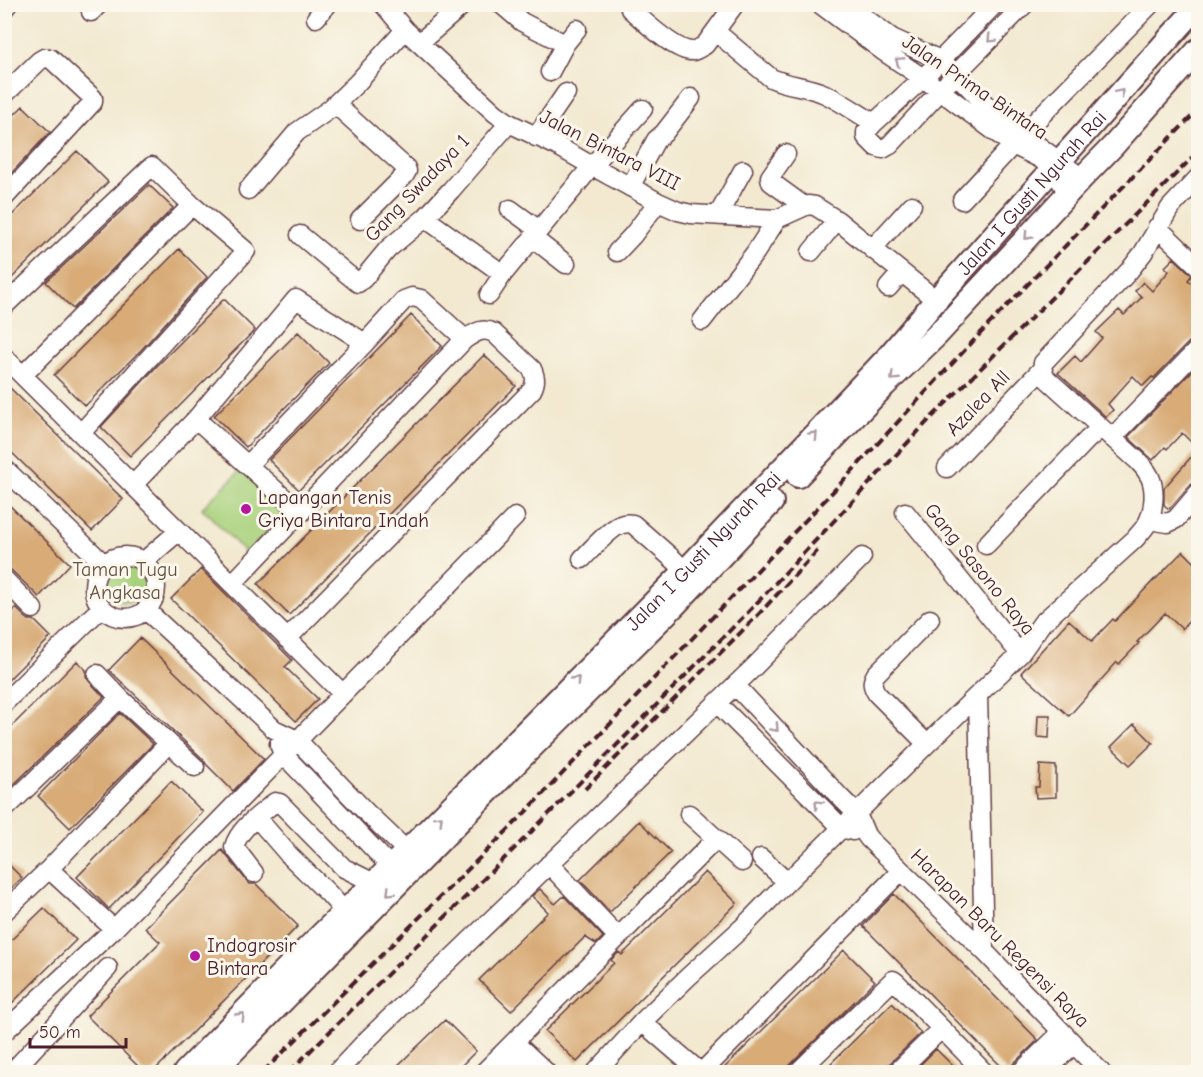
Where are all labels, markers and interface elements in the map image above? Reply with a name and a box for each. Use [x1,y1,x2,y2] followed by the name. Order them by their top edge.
[898,30,1052,144] street label: Jalan Prima Bintara
[987,32,997,43] one-way arrow
[895,57,905,69] one-way arrow
[1113,89,1124,100] one-way arrow
[536,105,684,195] street label: Jalan Bintara VIII
[952,106,1111,280] street label: Jalan I Gusti Ngurah Rai
[360,130,474,246] street label: Gang Swadaya 1
[1024,229,1035,239] one-way arrow
[941,366,1015,440] street label: Azalea All
[890,370,900,381] one-way arrow
[807,432,818,443] one-way arrow
[621,466,785,635] street label: Jalan I Gusti Ngurah Rai
[258,486,429,532] place label: Lapangan Tenis Griya Bintara Indah
[920,499,1040,639] street label: Gang Sasono Raya
[239,502,253,516] marker: Lapangan Tenis Griya Bintara Indah
[73,558,177,604] park label: Taman Tugu Angkasa
[569,677,580,687] one-way arrow
[768,721,779,732] one-way arrow
[815,801,826,812] one-way arrow
[432,815,442,826] one-way arrow
[906,844,1094,1032] street label: Harapan Baru Regensi Raya
[387,884,398,895] one-way arrow
[207,934,297,980] place label: Indogrosir Bintara
[188,949,202,963] marker: Indogrosir Bintara
[30,1011,126,1049] scale bar
[234,1012,245,1022] one-way arrow
[39,1022,81,1043] text: 50 m

